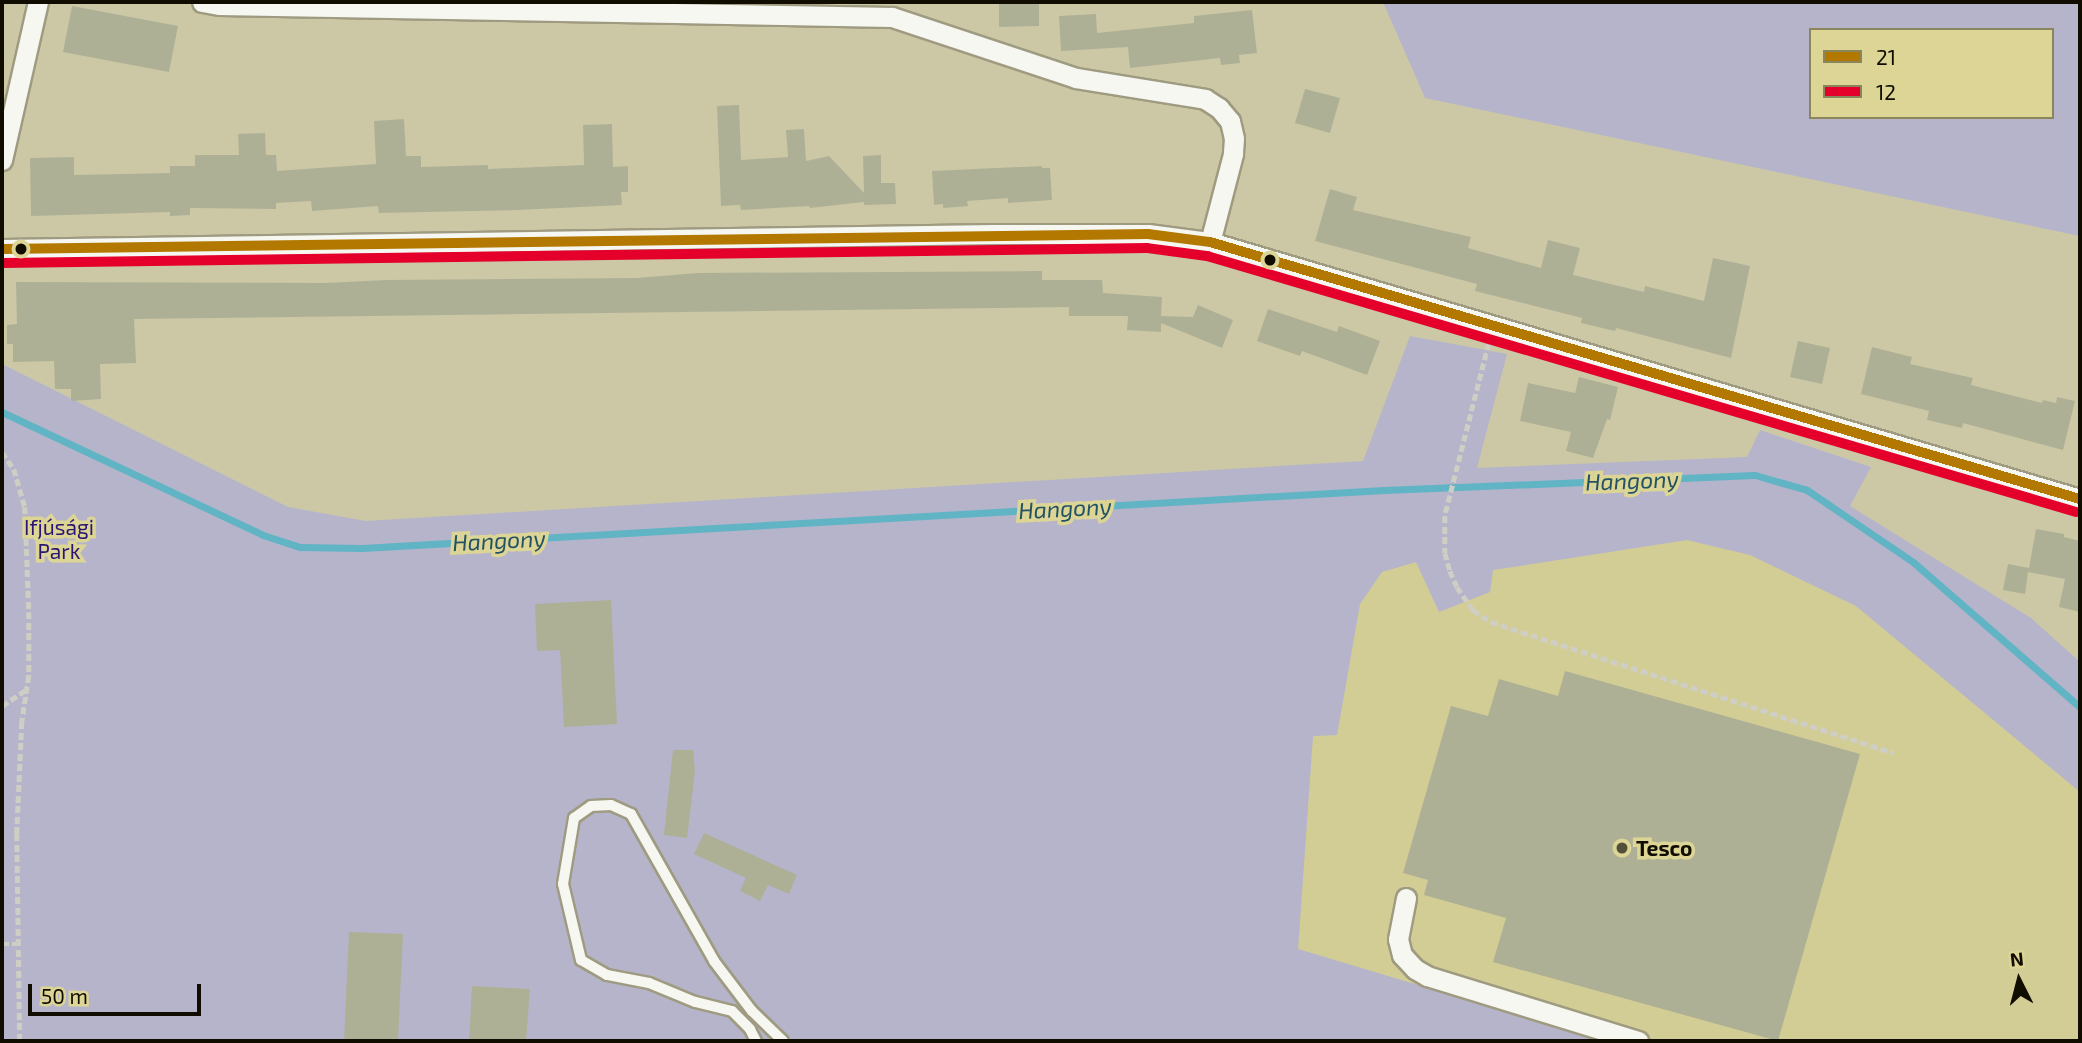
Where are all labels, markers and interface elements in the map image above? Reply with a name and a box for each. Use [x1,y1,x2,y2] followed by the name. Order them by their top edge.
[1809,28,2054,119] legend
[1876,44,1896,69] text: 21
[1876,79,1896,104] text: 12
[14,242,28,256] unlabelled marker
[1263,253,1277,267] unlabelled marker
[1585,465,1679,495] water label: Hangony
[1018,492,1112,524] water label: Hangony
[24,514,94,564] park label: Ifjúsági Park
[452,524,546,556] water label: Hangony
[1636,835,1692,861] place label: Tesco
[1614,840,1630,856] marker: Tesco
[1984,945,2054,1015] north arrow
[2009,946,2025,971] text: N
[32,970,205,1014] scale bar
[41,983,88,1008] text: 50 m

